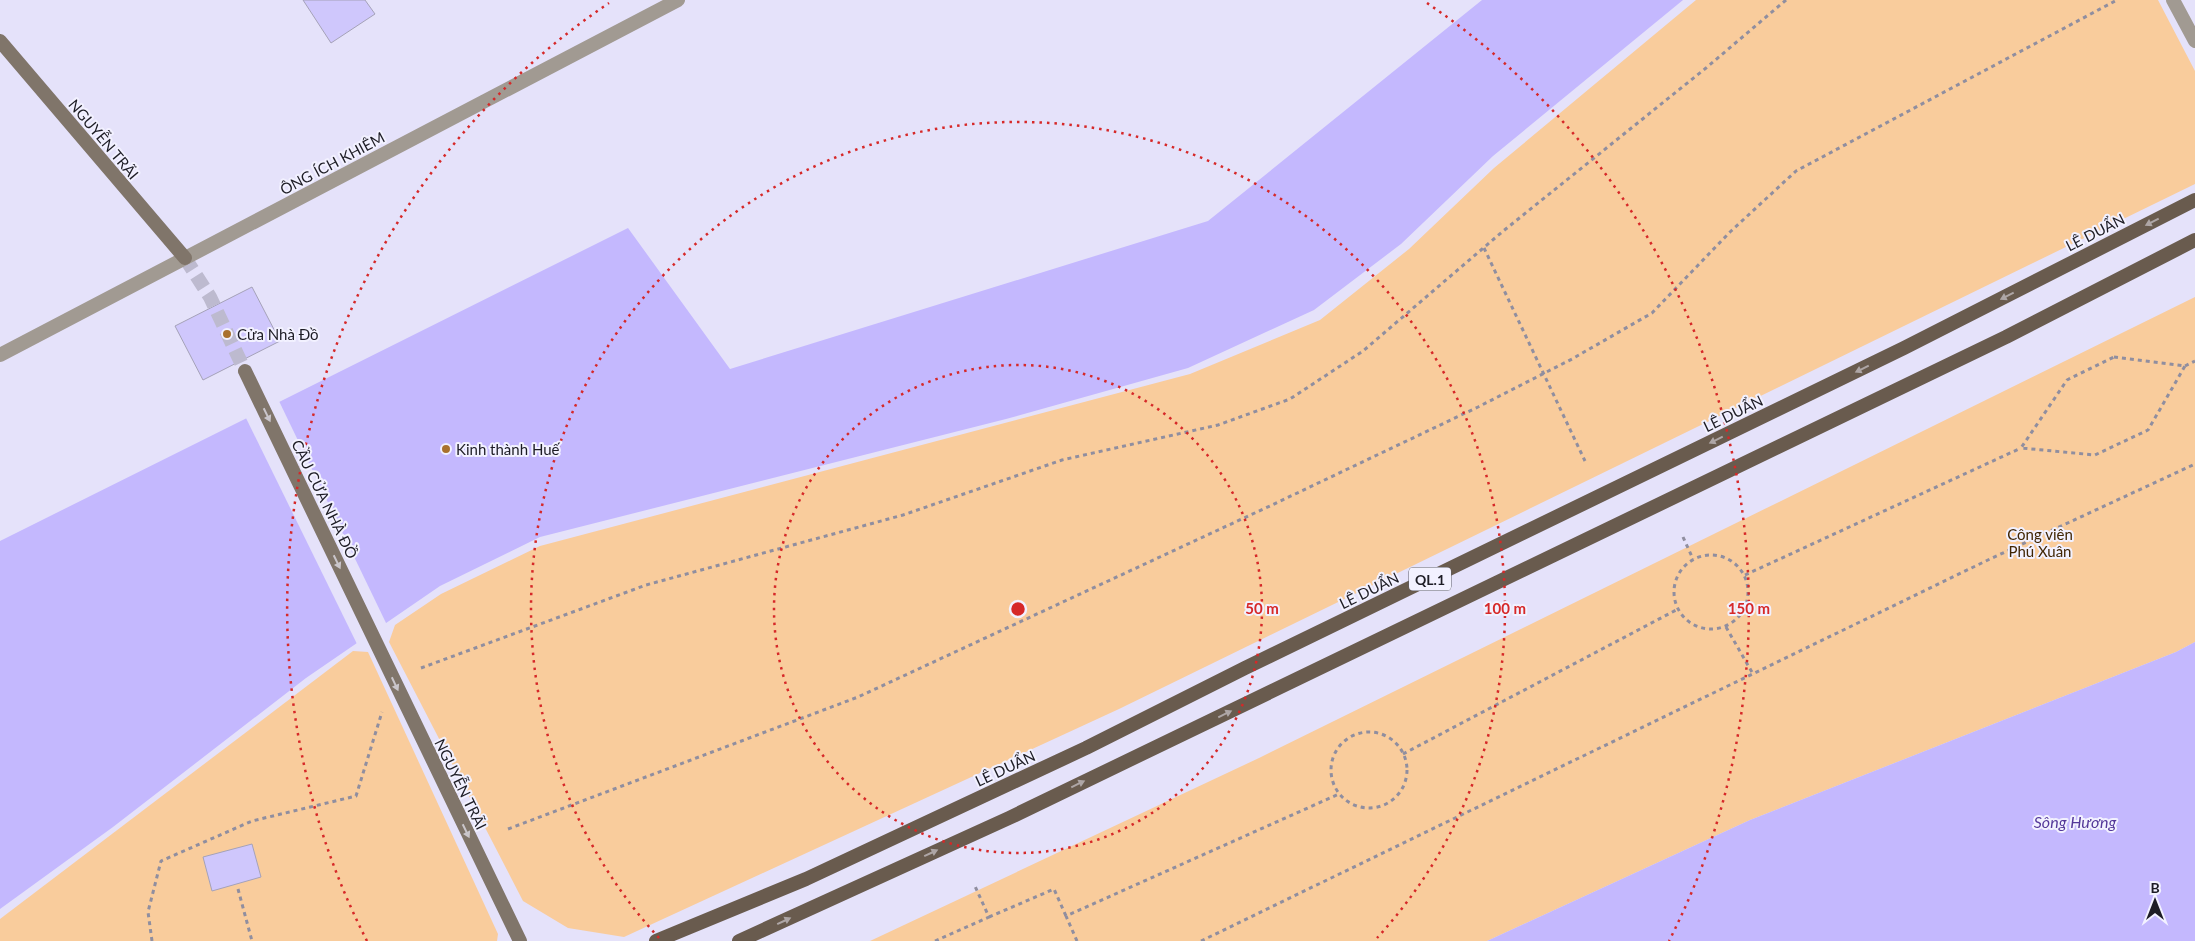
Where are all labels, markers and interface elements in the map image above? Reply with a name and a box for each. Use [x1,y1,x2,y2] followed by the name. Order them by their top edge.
[65,95,143,183] street label: NGUYỄN TRÃI
[277,128,387,198] street label: ÔNG ÍCH KHIÊM
[2062,209,2128,255] street label: LÊ DUẨN
[2144,218,2159,226] one-way arrow
[2000,292,2014,300] one-way arrow
[237,325,319,343] place label: Cửa Nhà Đồ
[221,328,233,340] marker: Cửa Nhà Đồ
[1855,365,1869,373] one-way arrow
[1700,390,1766,435] street label: LÊ DUẨN
[263,408,271,422] one-way arrow
[288,436,363,561] street label: CẦU CỬA NHÀ ĐỒ
[1708,436,1723,444] one-way arrow
[456,440,561,458] place label: Kinh thành Huế
[440,443,452,455] marker: Kinh thành Huế
[2007,525,2073,560] park label: Công viên Phú Xuân
[333,554,341,569] one-way arrow
[1336,567,1402,612] street label: LÊ DUẨN
[1409,568,1451,590] road number: QL.1
[1245,599,1279,617] text: 50 m
[1484,599,1526,617] text: 100 m
[1728,599,1770,617] text: 150 m
[1009,600,1027,618] centre of rings
[391,677,399,691] one-way arrow
[1218,710,1232,718] one-way arrow
[431,735,492,832] street label: NGUYỄN TRÃI
[972,745,1038,790] street label: LÊ DUẨN
[1071,780,1086,789] one-way arrow
[2034,812,2116,831] water label: Sông Hương
[462,823,470,838] one-way arrow
[924,849,938,857] one-way arrow
[2130,876,2180,926] north arrow
[2150,879,2160,896] text: B
[776,916,791,925] one-way arrow

